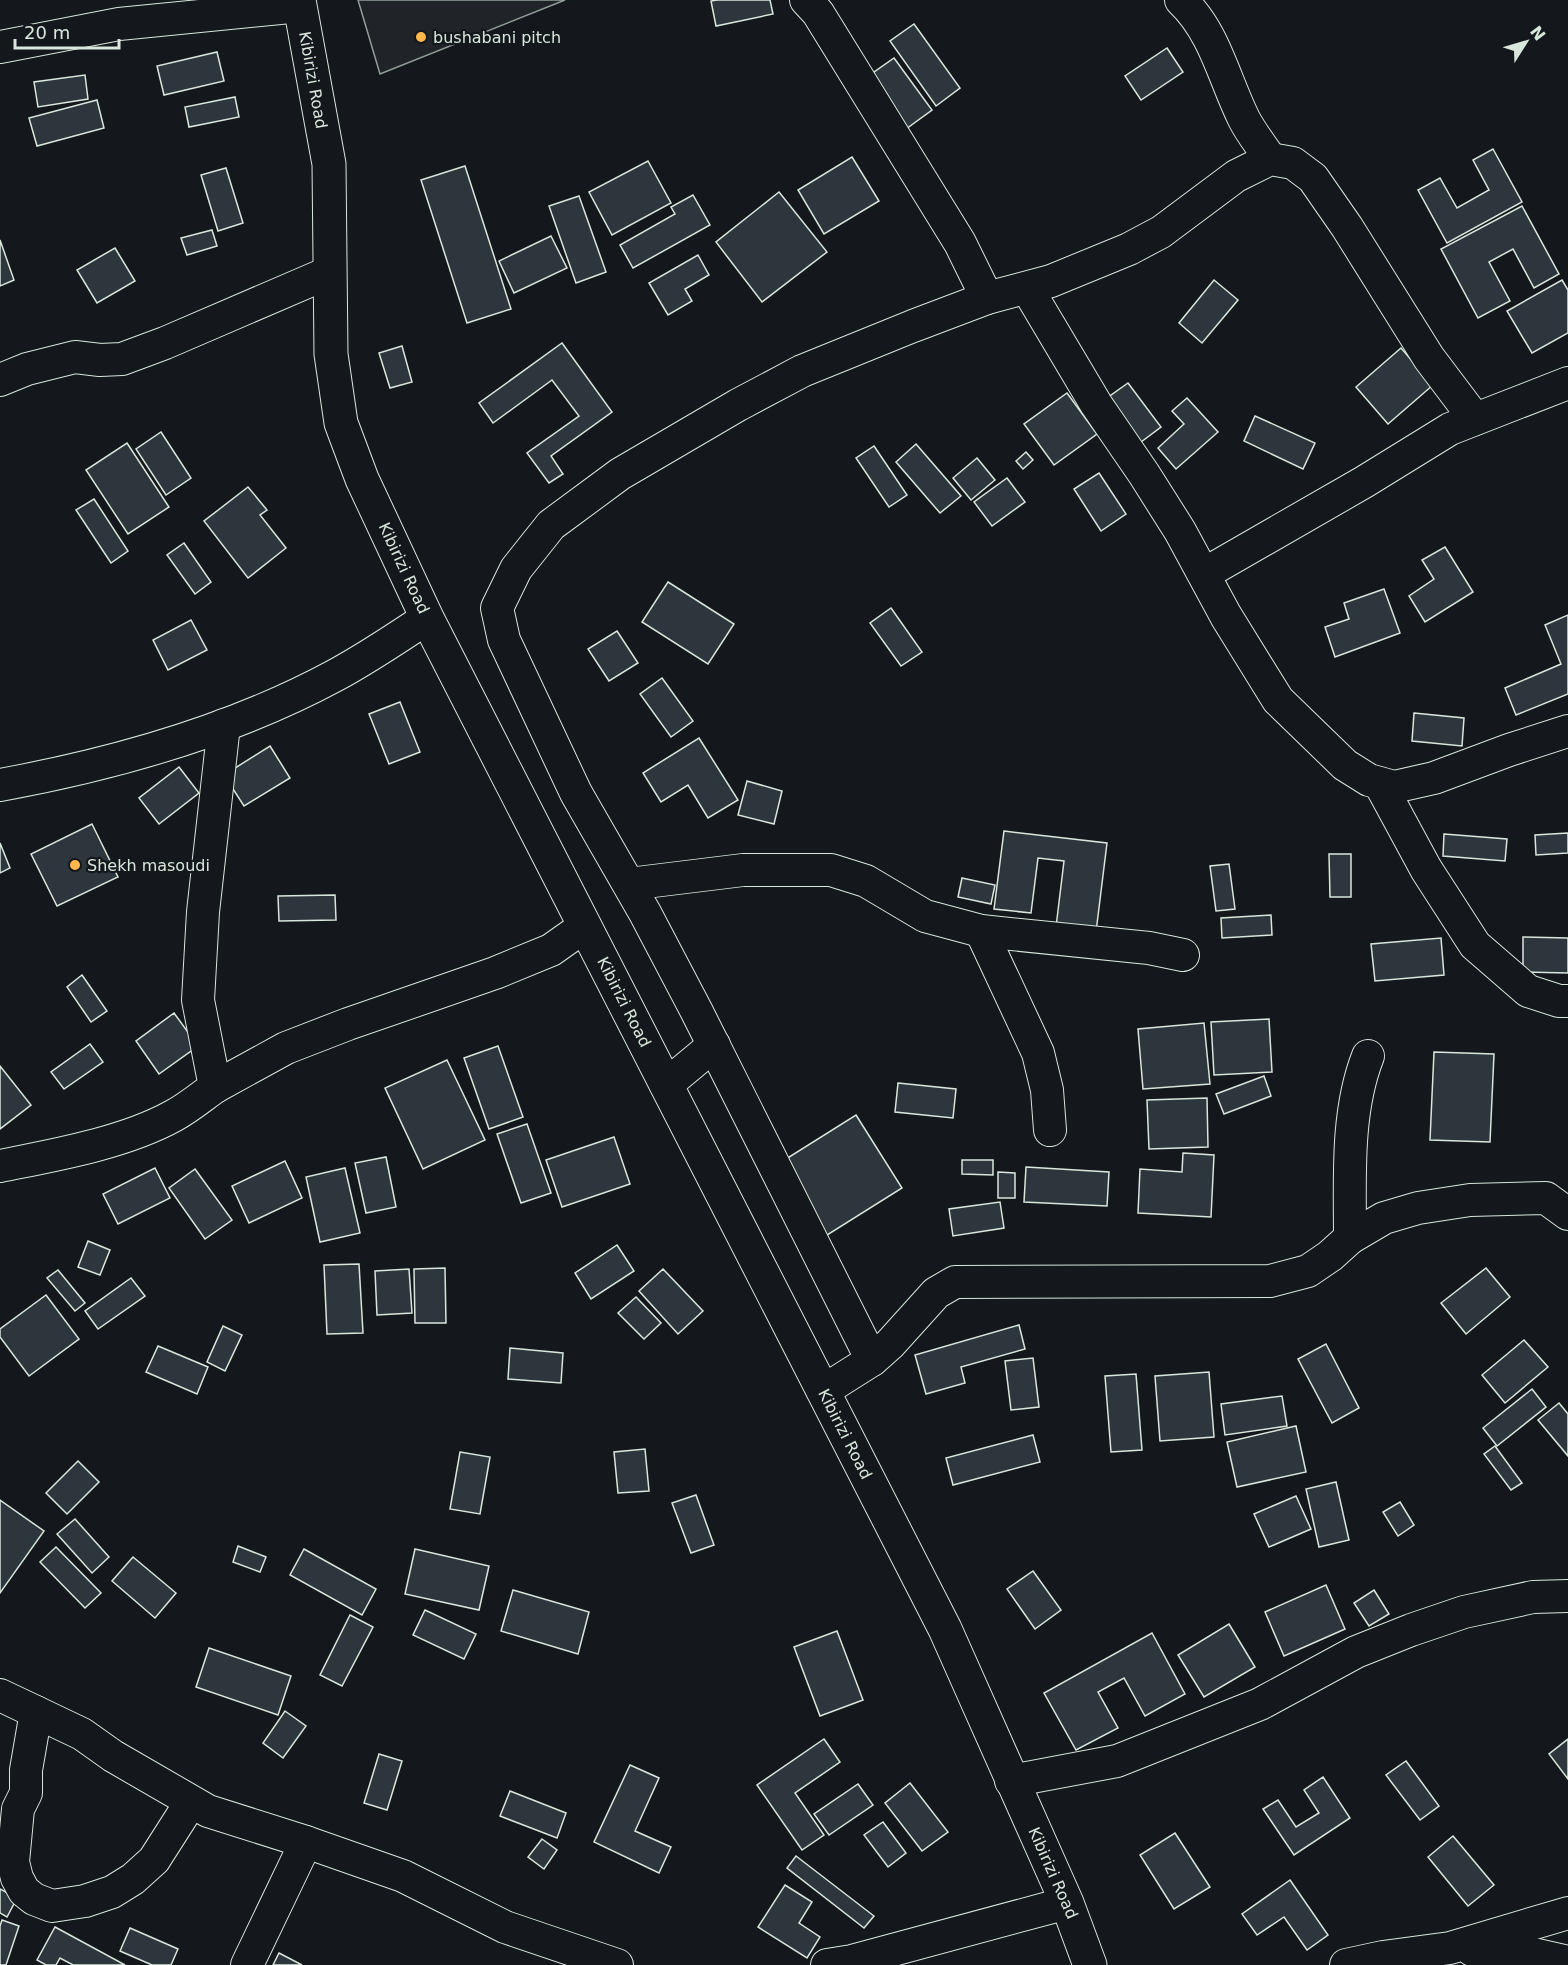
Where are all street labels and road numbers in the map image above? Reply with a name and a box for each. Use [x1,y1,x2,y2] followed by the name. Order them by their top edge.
[295,30,331,130] street label: Kibirizi Road
[375,519,433,617] street label: Kibirizi Road
[593,954,655,1050] street label: Kibirizi Road
[814,1386,876,1482] street label: Kibirizi Road
[1024,1824,1082,1922] street label: Kibirizi Road

